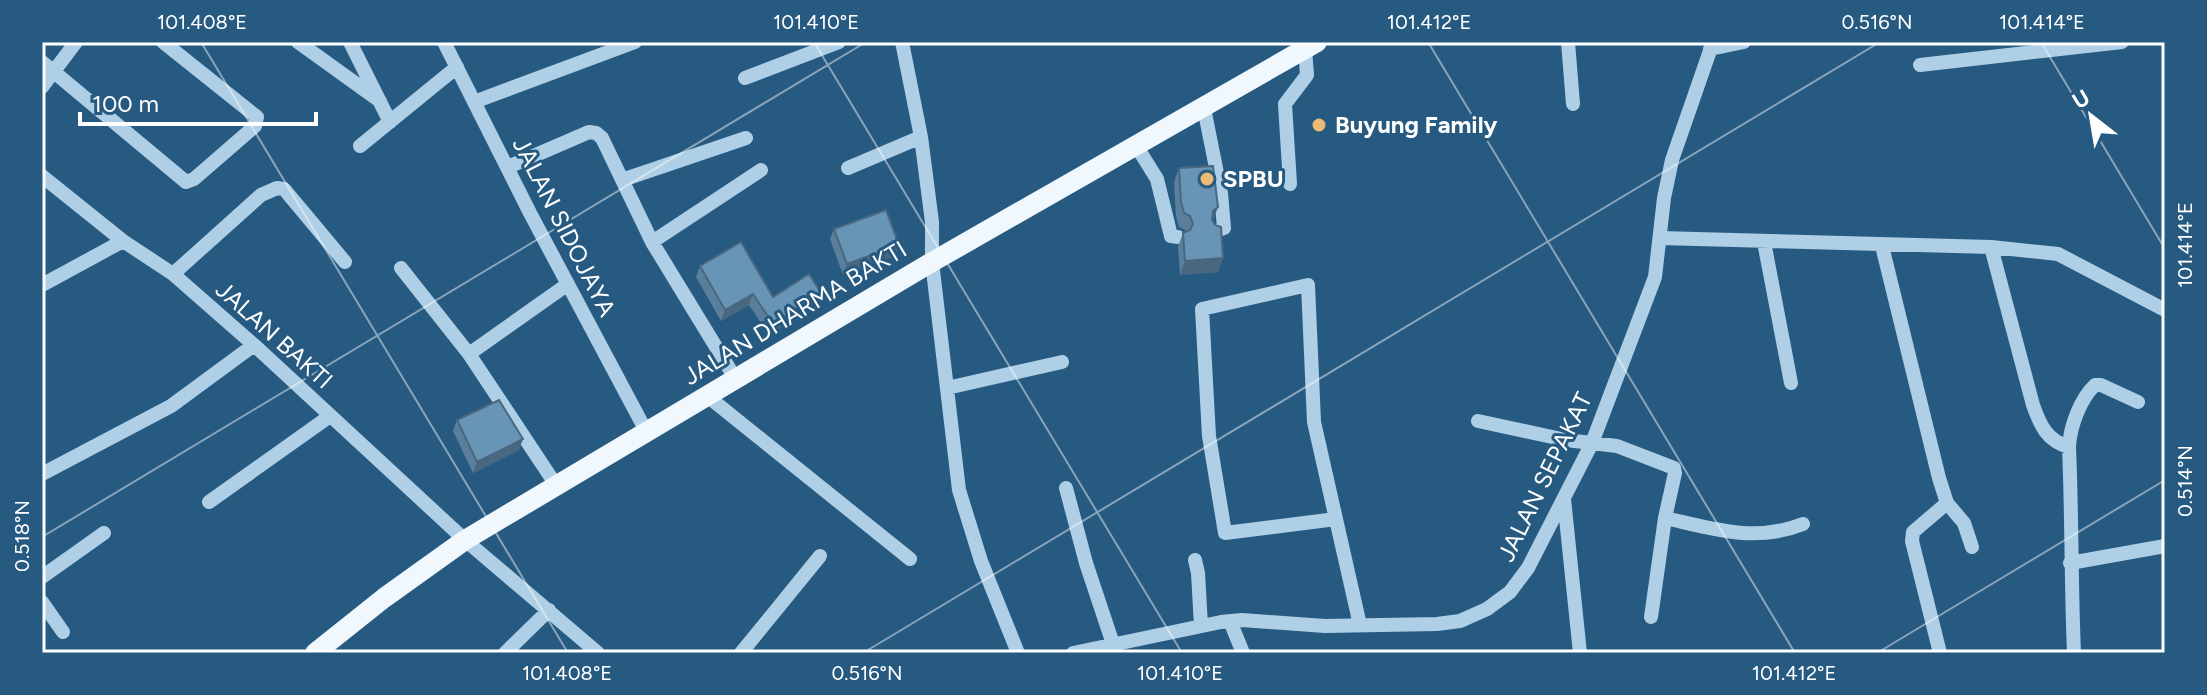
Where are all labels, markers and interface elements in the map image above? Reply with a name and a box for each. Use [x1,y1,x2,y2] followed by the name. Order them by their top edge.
[157,10,247,34] text: 101.408°E
[773,10,859,34] text: 101.410°E
[1387,10,1471,34] text: 101.412°E
[1842,10,1912,34] text: 0.516°N
[1999,10,2085,34] text: 101.414°E
[80,76,316,126] scale bar
[2051,76,2131,156] north arrow
[2067,84,2095,115] text: U
[92,89,159,118] text: 100 m
[1335,110,1498,139] place label: Buyung Family
[1310,116,1328,134] marker: Buyung Family
[507,132,622,322] street label: JALAN SIDOJAYA
[1223,164,1284,193] place label: SPBU
[1198,170,1216,188] marker: SPBU
[2173,202,2197,288] text: 101.414°E
[678,234,912,391] street label: JALAN DHARMA BAKTI
[210,275,339,395] street label: JALAN BAKTI
[1491,387,1598,566] street label: JALAN SEPAKAT
[2173,445,2197,517] text: 0.514°N
[10,500,34,572] text: 0.518°N
[522,661,612,685] text: 101.408°E
[832,661,902,685] text: 0.516°N
[1137,661,1223,685] text: 101.410°E
[1752,661,1836,685] text: 101.412°E

